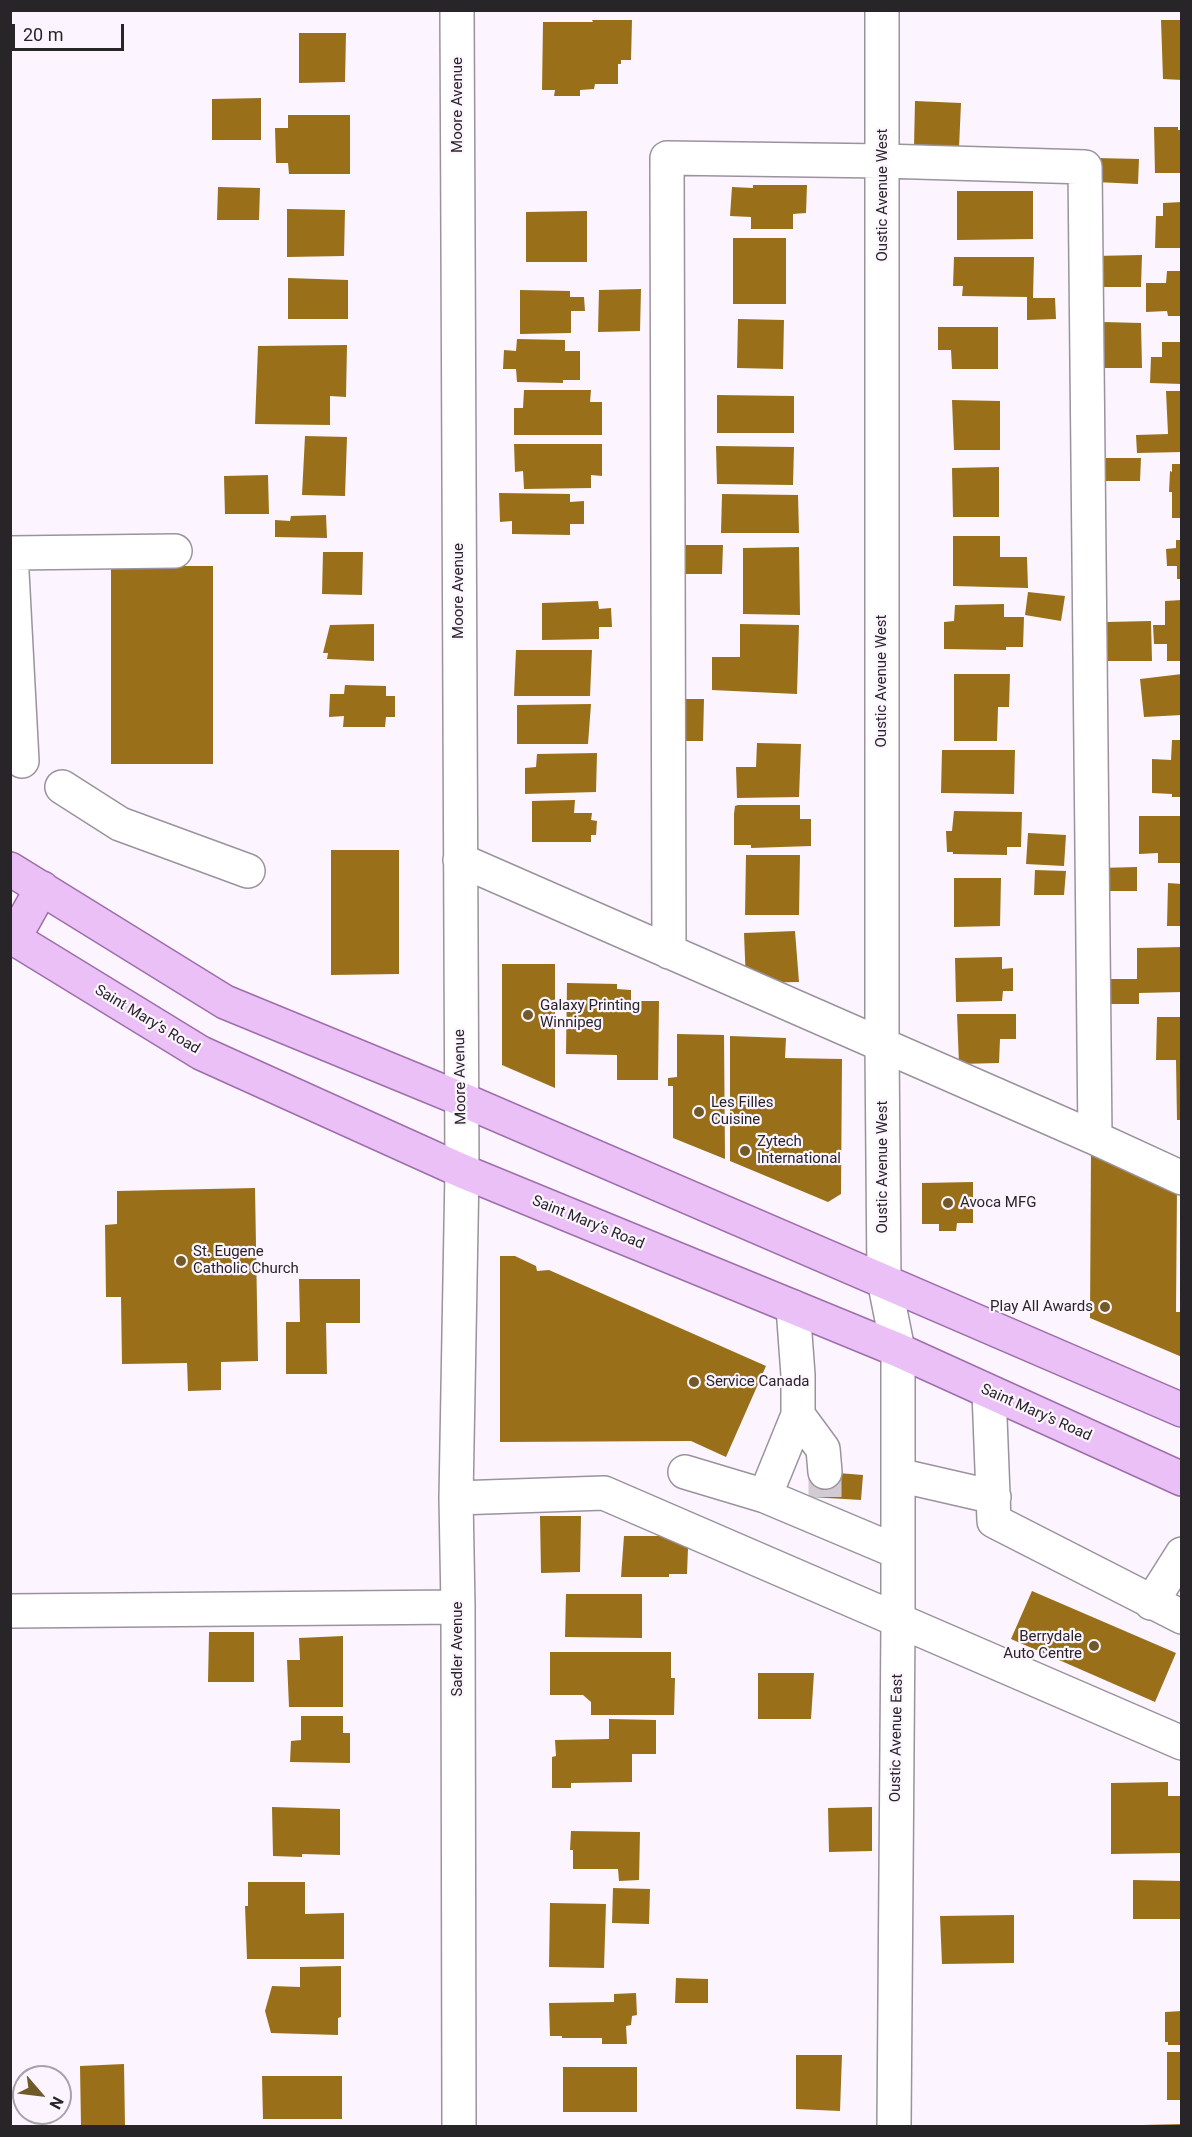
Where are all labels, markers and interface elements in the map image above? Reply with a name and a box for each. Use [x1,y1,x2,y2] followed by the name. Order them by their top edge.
[15,12,128,50] scale bar
[23,24,63,45] text: 20 m
[449,57,467,153] street label: Moore Avenue
[874,129,892,261] street label: Oustic Avenue West
[450,543,468,639] street label: Moore Avenue
[873,615,891,747] street label: Oustic Avenue West
[91,982,203,1058] street label: Saint Mary’s Road
[540,997,640,1032] place label: Galaxy Printing Winnipeg
[521,1008,535,1022] marker: Galaxy Printing Winnipeg
[451,1029,471,1125] street label: Moore Avenue
[711,1094,773,1129] place label: Les Filles Cuisine
[874,1101,892,1233] street label: Oustic Avenue West
[692,1105,706,1119] marker: Les Filles Cuisine
[757,1133,841,1168] place label: Zytech International
[738,1144,752,1158] marker: Zytech International
[529,1192,647,1254] street label: Saint Mary’s Road
[960,1194,1036,1212] place label: Avoca MFG
[941,1196,955,1210] marker: Avoca MFG
[193,1243,299,1278] place label: St. Eugene Catholic Church
[174,1254,188,1268] marker: St. Eugene Catholic Church
[990,1298,1093,1316] place label: Play All Awards
[1098,1300,1112,1314] marker: Play All Awards
[706,1373,809,1391] place label: Service Canada
[687,1375,701,1389] marker: Service Canada
[978,1381,1094,1445] street label: Saint Mary’s Road
[449,1602,467,1696] street label: Sadler Avenue
[1003,1628,1082,1663] place label: Berrydale Auto Centre
[1087,1639,1101,1653] marker: Berrydale Auto Centre
[887,1674,907,1802] street label: Oustic Avenue East
[12,2065,72,2125] north arrow
[46,2093,68,2112] text: N

